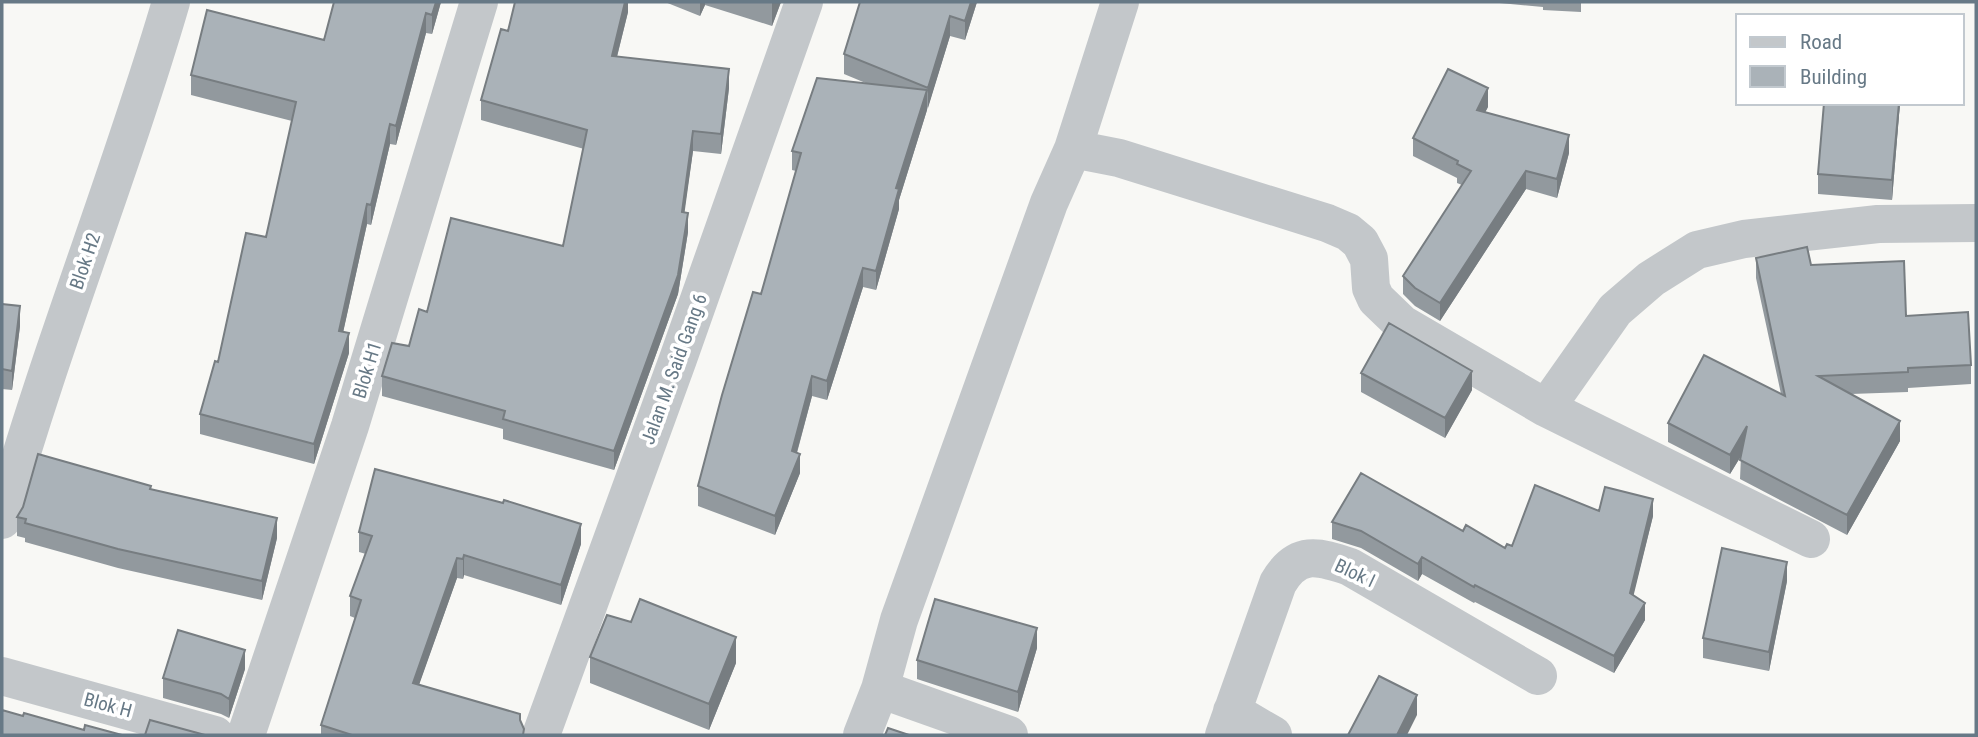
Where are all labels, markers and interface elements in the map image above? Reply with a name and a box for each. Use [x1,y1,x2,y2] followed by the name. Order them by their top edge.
[1736,14,1964,105] legend
[1800,30,1842,54] text: Road
[1800,65,1867,89] text: Building
[65,230,105,292] street label: Blok H2
[636,290,712,448] street label: Jalan M. Said Gang 6
[347,339,387,401] street label: Blok H1
[1331,554,1379,592] street label: Blok I
[81,688,135,722] street label: Blok H

